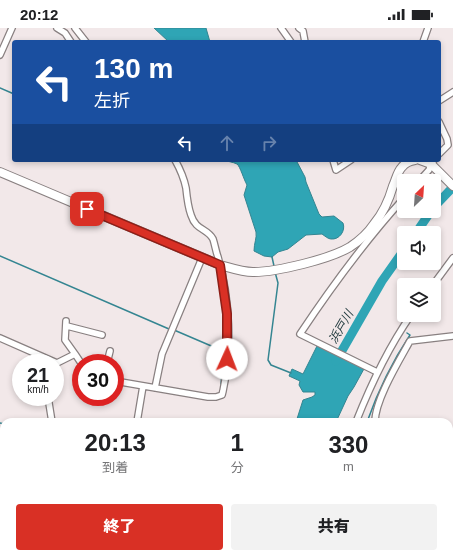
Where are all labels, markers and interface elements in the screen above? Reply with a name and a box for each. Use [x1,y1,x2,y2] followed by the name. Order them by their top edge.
[20,6,58,23] text: 20:12
[94,53,173,84] text: 130 m
[28,56,80,108] icon: left
[94,91,130,111] text: 左折
[174,132,196,154] icon: left
[216,132,238,154] icon: ahead
[258,132,280,154] icon: right
[397,174,441,218] north arrow
[397,174,441,322] map controls
[70,192,104,226] pin
[76,198,98,220] icon: arrive
[397,226,441,270] button: sound
[397,278,441,322] button: layers
[326,306,357,346] water label: 浜戸川
[206,338,248,380] position arrow
[72,354,124,406] speed limit sign: 30
[27,364,49,386] text: 21
[27,384,49,395] text: km/h
[85,429,146,456] text: 20:13
[230,429,244,456] text: 1
[328,431,368,458] text: 330
[343,459,354,474] text: m
[102,460,128,475] text: 到着
[231,460,244,475] text: 分
[16,504,223,550] button: 終了
[231,504,437,550] button: 共有

